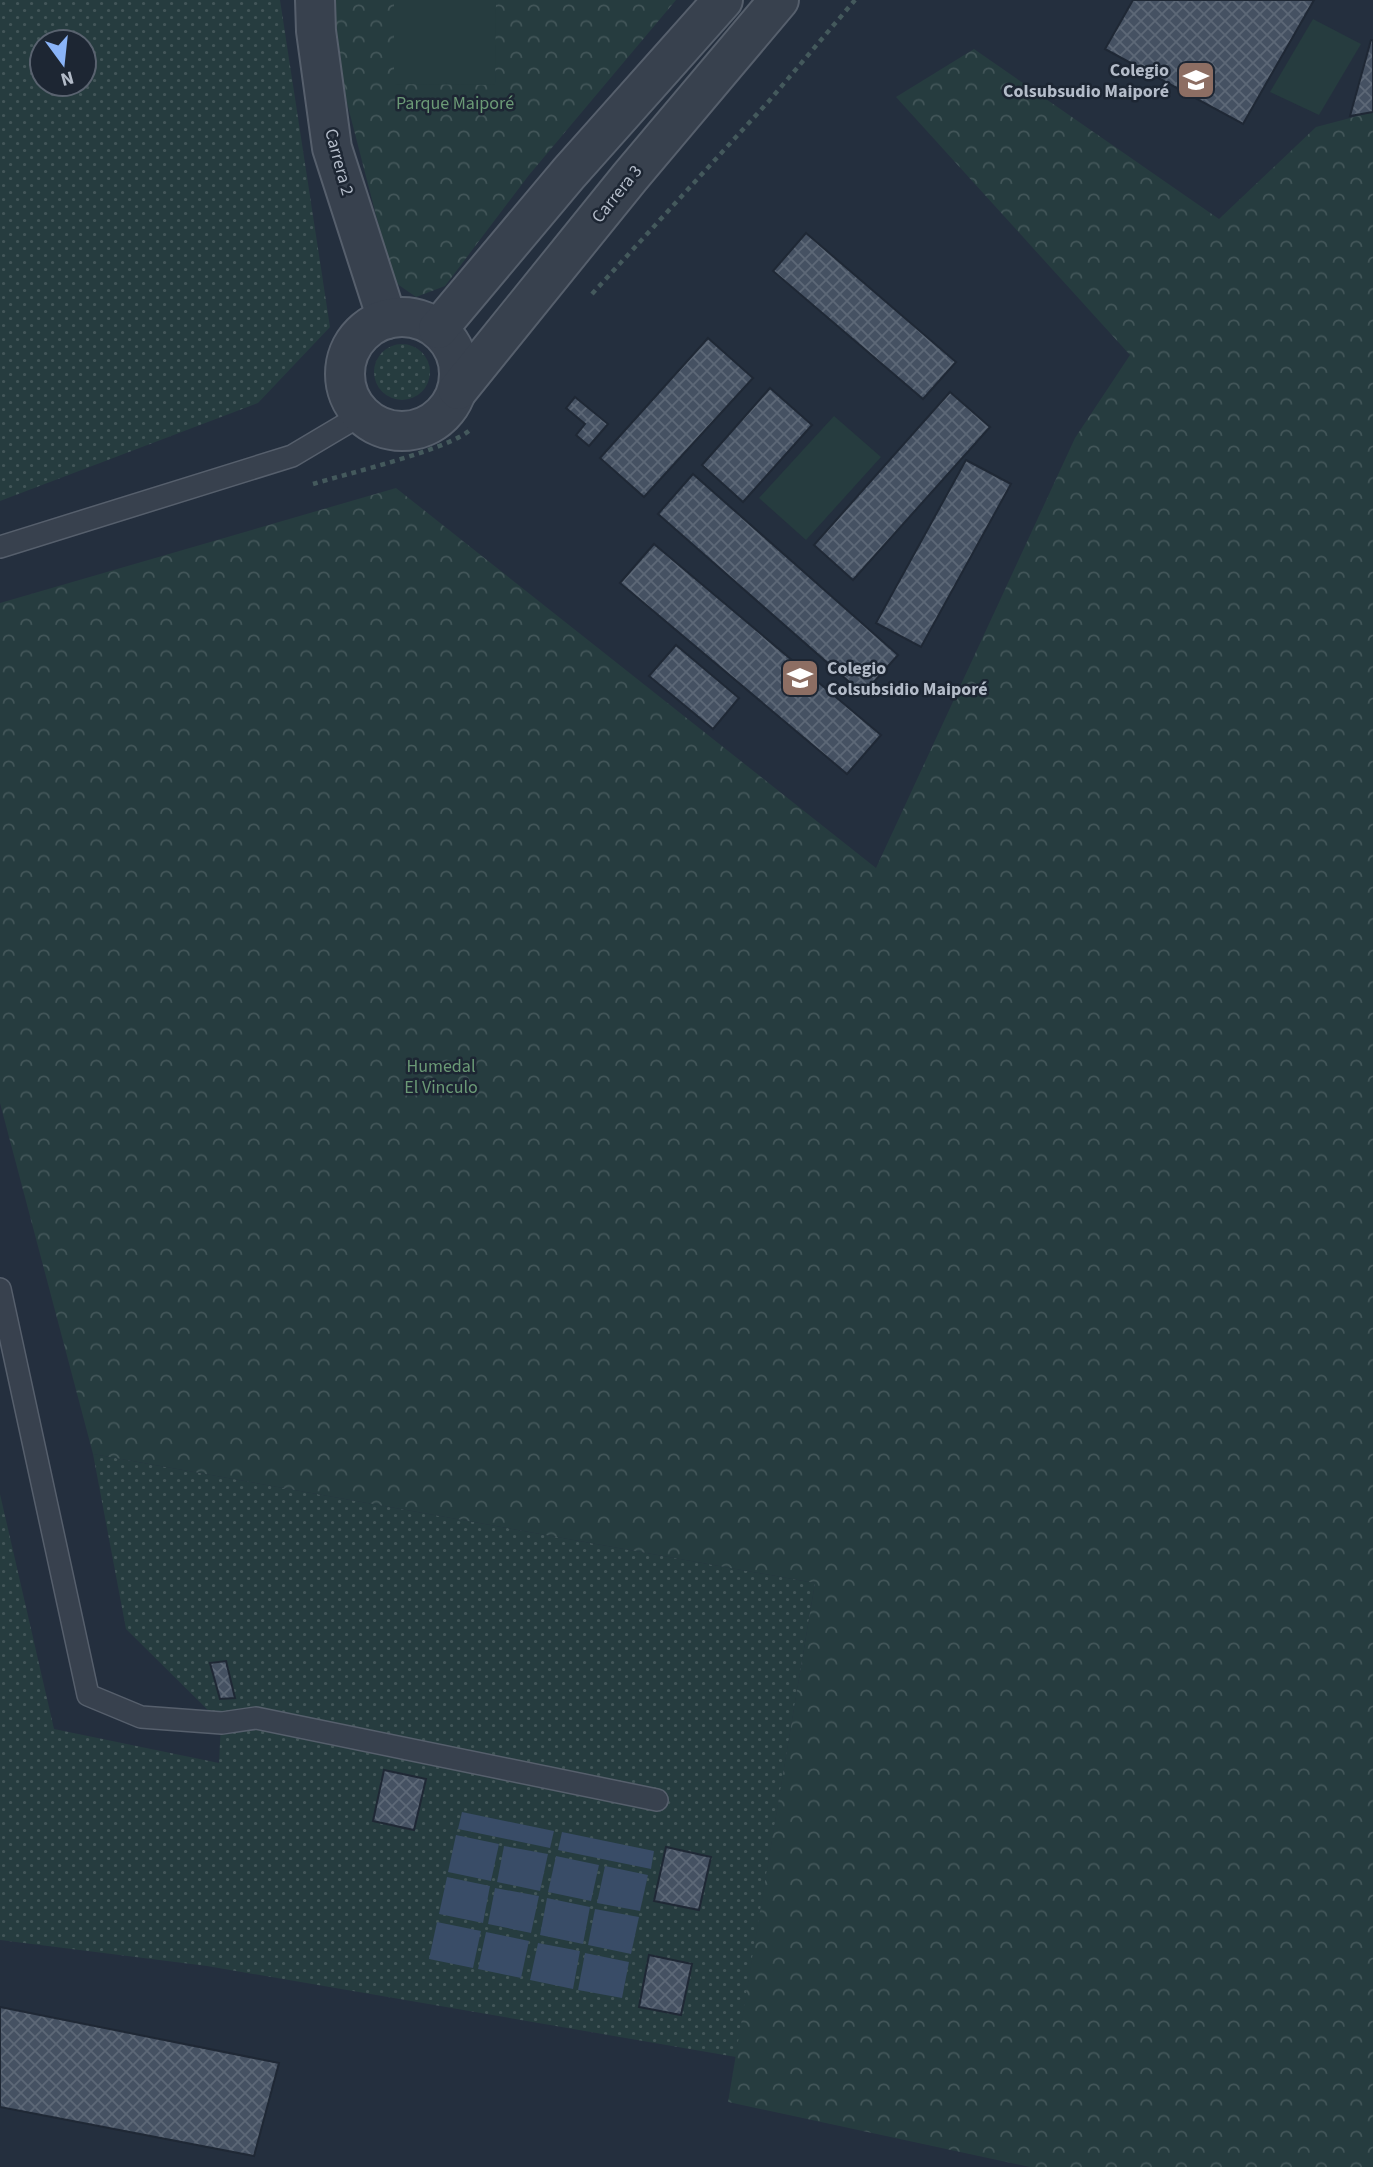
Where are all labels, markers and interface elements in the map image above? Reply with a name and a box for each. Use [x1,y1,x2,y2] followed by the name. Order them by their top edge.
[28,28,98,98] north arrow
[1003,58,1169,104] place label: Colegio Colsubsudio Maiporé
[1175,59,1217,101] school or university icon: Colegio Colsubsudio Maiporé
[57,63,77,93] text: N
[396,91,514,116] park label: Parque Maiporé
[318,126,360,198] street label: Carrera 2
[586,160,648,228] street label: Carrera 3
[827,656,988,702] place label: Colegio Colsubsidio Maiporé
[779,657,821,699] school or university icon: Colegio Colsubsidio Maiporé
[404,1054,478,1100] park label: Humedal El Vinculo

